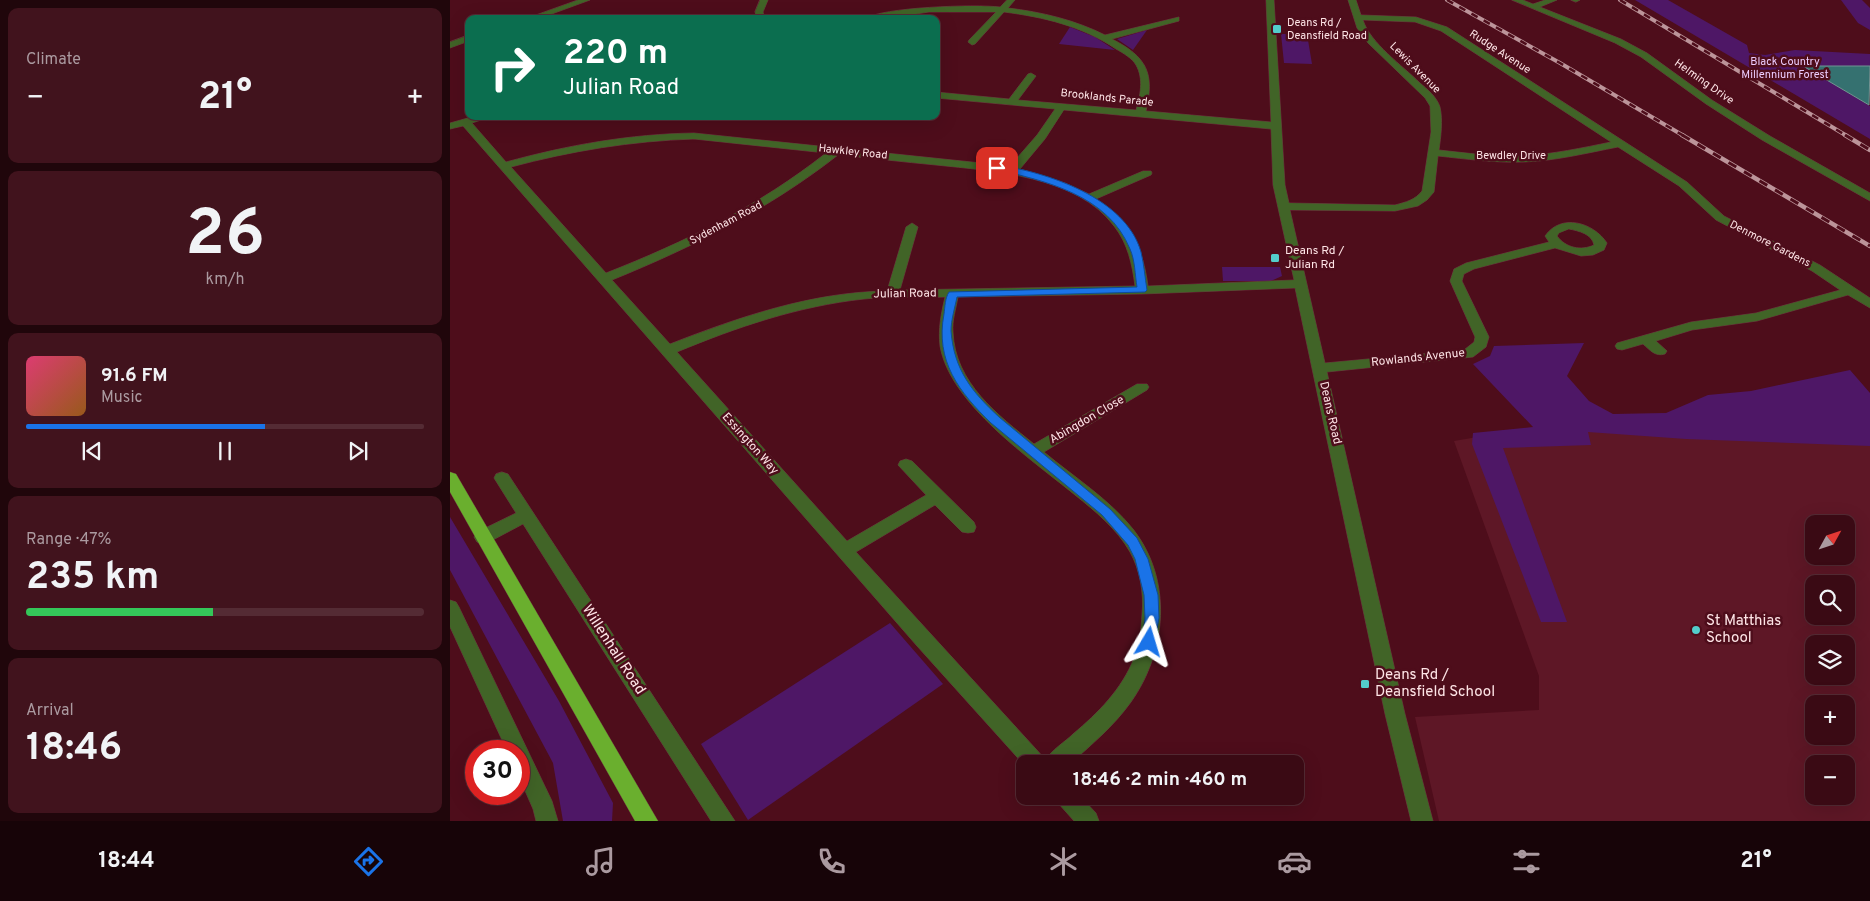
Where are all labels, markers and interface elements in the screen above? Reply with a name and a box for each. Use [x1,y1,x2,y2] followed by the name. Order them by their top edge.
[1287,16,1367,43] place label: Deans Rd / Deansfield Road
[1271,23,1283,35] marker: Deans Rd / Deansfield Road
[1467,27,1533,77] street label: Rudge Avenue
[563,32,668,76] text: 220 m
[480,35,545,100] icon: right
[1386,39,1444,97] street label: Lewis Avenue
[26,50,81,70] text: Climate
[1741,55,1829,82] park label: Black Country Millennium Forest
[1671,56,1737,108] street label: Helming Drive
[198,74,252,123] text: 21°
[563,75,679,102] text: Julian Road
[26,81,44,117] text: −
[406,81,424,117] text: +
[1060,86,1154,110] street label: Brooklands Parade
[818,141,888,163] street label: Hawkley Road
[976,147,1018,189] pin
[1476,149,1546,163] street label: Bewdley Drive
[983,154,1011,182] icon: arrive
[185,196,265,278] text: 26
[687,198,765,248] street label: Sydenham Road
[1727,218,1813,270] street label: Denmore Gardens
[1285,243,1344,273] place label: Deans Rd / Julian Rd
[1269,252,1281,264] marker: Deans Rd / Julian Rd
[206,270,244,290] text: km/h
[873,285,937,303] street label: Julian Road
[1370,345,1466,371] street label: Rowlands Avenue
[101,364,168,388] text: 91.6 FM
[1315,380,1345,446] street label: Deans Road
[101,388,142,408] text: Music
[1047,392,1127,448] street label: Abingdon Close
[718,410,782,478] street label: Essington Way
[78,437,106,465] icon: previous
[211,437,239,465] icon: pause
[344,437,372,465] icon: next
[1805,515,1855,565] north arrow
[1805,515,1855,805] map controls
[26,530,111,550] text: Range · 47%
[26,554,159,603] text: 235 km
[1805,575,1855,625] button: search
[577,601,649,699] street label: Willenhall Road
[1706,612,1781,648] place label: St Matthias School
[1122,615,1174,667] position arrow
[1690,624,1702,636] marker: St Matthias School
[1805,635,1855,685] button: layers
[1375,666,1495,702] place label: Deans Rd / Deansfield School
[1359,678,1371,690] marker: Deans Rd / Deansfield School
[1805,695,1855,745] button: +
[26,701,74,721] text: Arrival
[26,725,122,774] text: 18:46
[465,740,530,805] speed limit sign: 30
[1805,755,1855,805] button: −
[1073,768,1247,792] text: 18:46 · 2 min · 460 m
[351,844,386,879] icon: directions
[583,844,618,879] icon: music
[814,844,849,879] icon: phone
[1046,844,1081,879] icon: climate
[1277,844,1312,879] icon: car
[1509,844,1544,879] icon: filters
[98,848,155,875] text: 18:44
[1740,848,1772,875] text: 21°

